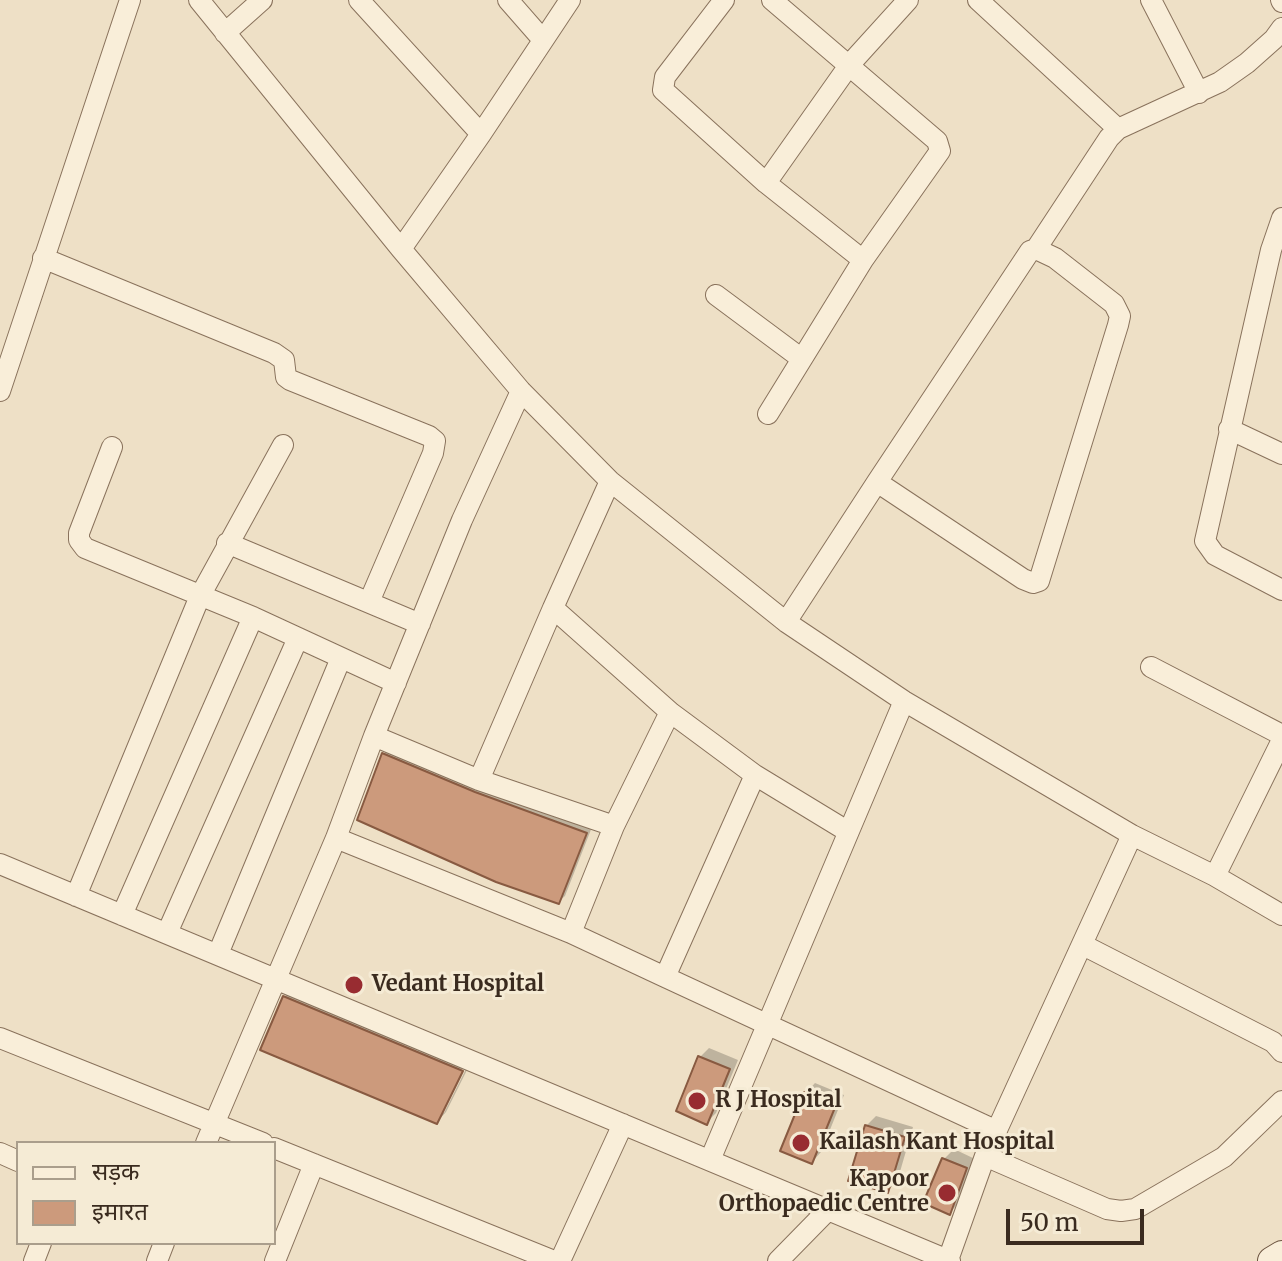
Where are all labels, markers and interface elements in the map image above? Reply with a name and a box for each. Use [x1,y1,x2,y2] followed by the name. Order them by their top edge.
[372,972,544,998] place label: Vedant Hospital
[343,974,365,996] marker: Vedant Hospital
[715,1088,842,1114] place label: R J Hospital
[686,1090,708,1112] marker: R J Hospital
[819,1130,1054,1156] place label: Kailash Kant Hospital
[790,1132,812,1154] marker: Kailash Kant Hospital
[16,1141,276,1245] legend
[92,1156,140,1187] text: सड़क
[719,1167,929,1218] place label: Kapoor Orthopaedic Centre
[936,1182,958,1204] marker: Kapoor Orthopaedic Centre
[1010,1193,1148,1243] scale bar
[92,1196,148,1227] text: इमारत
[1020,1207,1079,1238] text: 50 m

